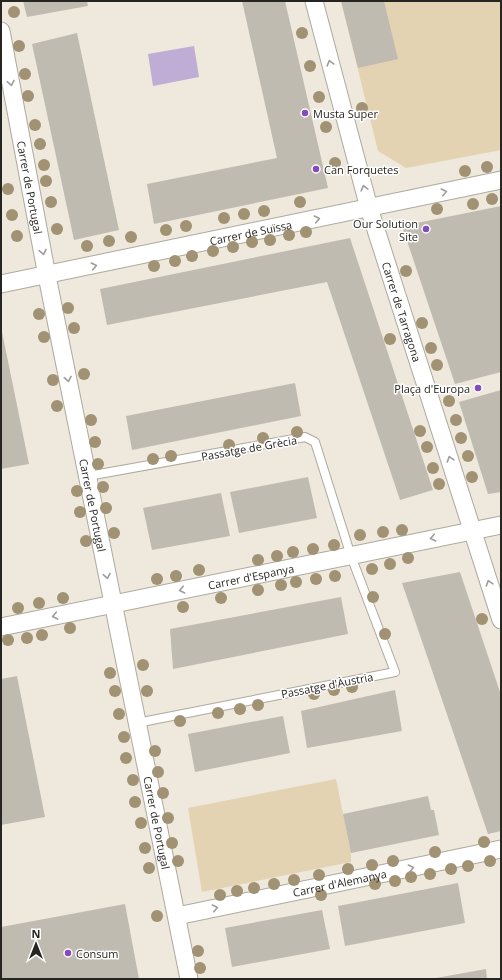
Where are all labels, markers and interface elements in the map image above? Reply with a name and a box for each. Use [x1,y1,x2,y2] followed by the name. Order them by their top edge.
[327,59,335,66] one-way arrow
[6,80,15,86] one-way arrow
[313,106,378,121] place label: Musta Super
[300,108,310,118] marker: Musta Super
[14,139,46,235] street label: Carrer de Portugal
[324,162,398,177] place label: Can Forquetes
[311,164,321,174] marker: Can Forquetes
[360,185,369,192] one-way arrow
[441,189,448,197] one-way arrow
[314,215,320,223] one-way arrow
[208,216,293,248] street label: Carrer de Suïssa
[353,216,418,244] place label: Our Solution Site
[421,224,431,234] marker: Our Solution Site
[38,249,46,255] one-way arrow
[379,260,425,364] street label: Carrer de Tarragona
[91,262,97,270] one-way arrow
[63,376,72,383] one-way arrow
[394,381,470,396] place label: Plaça d'Europa
[473,383,483,393] marker: Plaça d'Europa
[200,432,298,464] street label: Passatge de Grècia
[446,456,455,463] one-way arrow
[77,457,110,553] street label: Carrer de Portugal
[430,534,436,542] one-way arrow
[207,560,295,592] street label: Carrer d'Espanya
[103,572,111,579] one-way arrow
[485,580,494,587] one-way arrow
[179,586,186,594] one-way arrow
[52,611,58,620] one-way arrow
[280,669,374,701] street label: Passatge d'Àustria
[141,775,174,871] street label: Carrer de Portugal
[408,864,414,872] one-way arrow
[291,865,388,899] street label: Carrer d'Alemanya
[212,904,219,912] one-way arrow
[16,924,56,964] north arrow
[32,926,40,941] text: N
[76,946,118,961] place label: Consum
[63,948,73,958] marker: Consum

